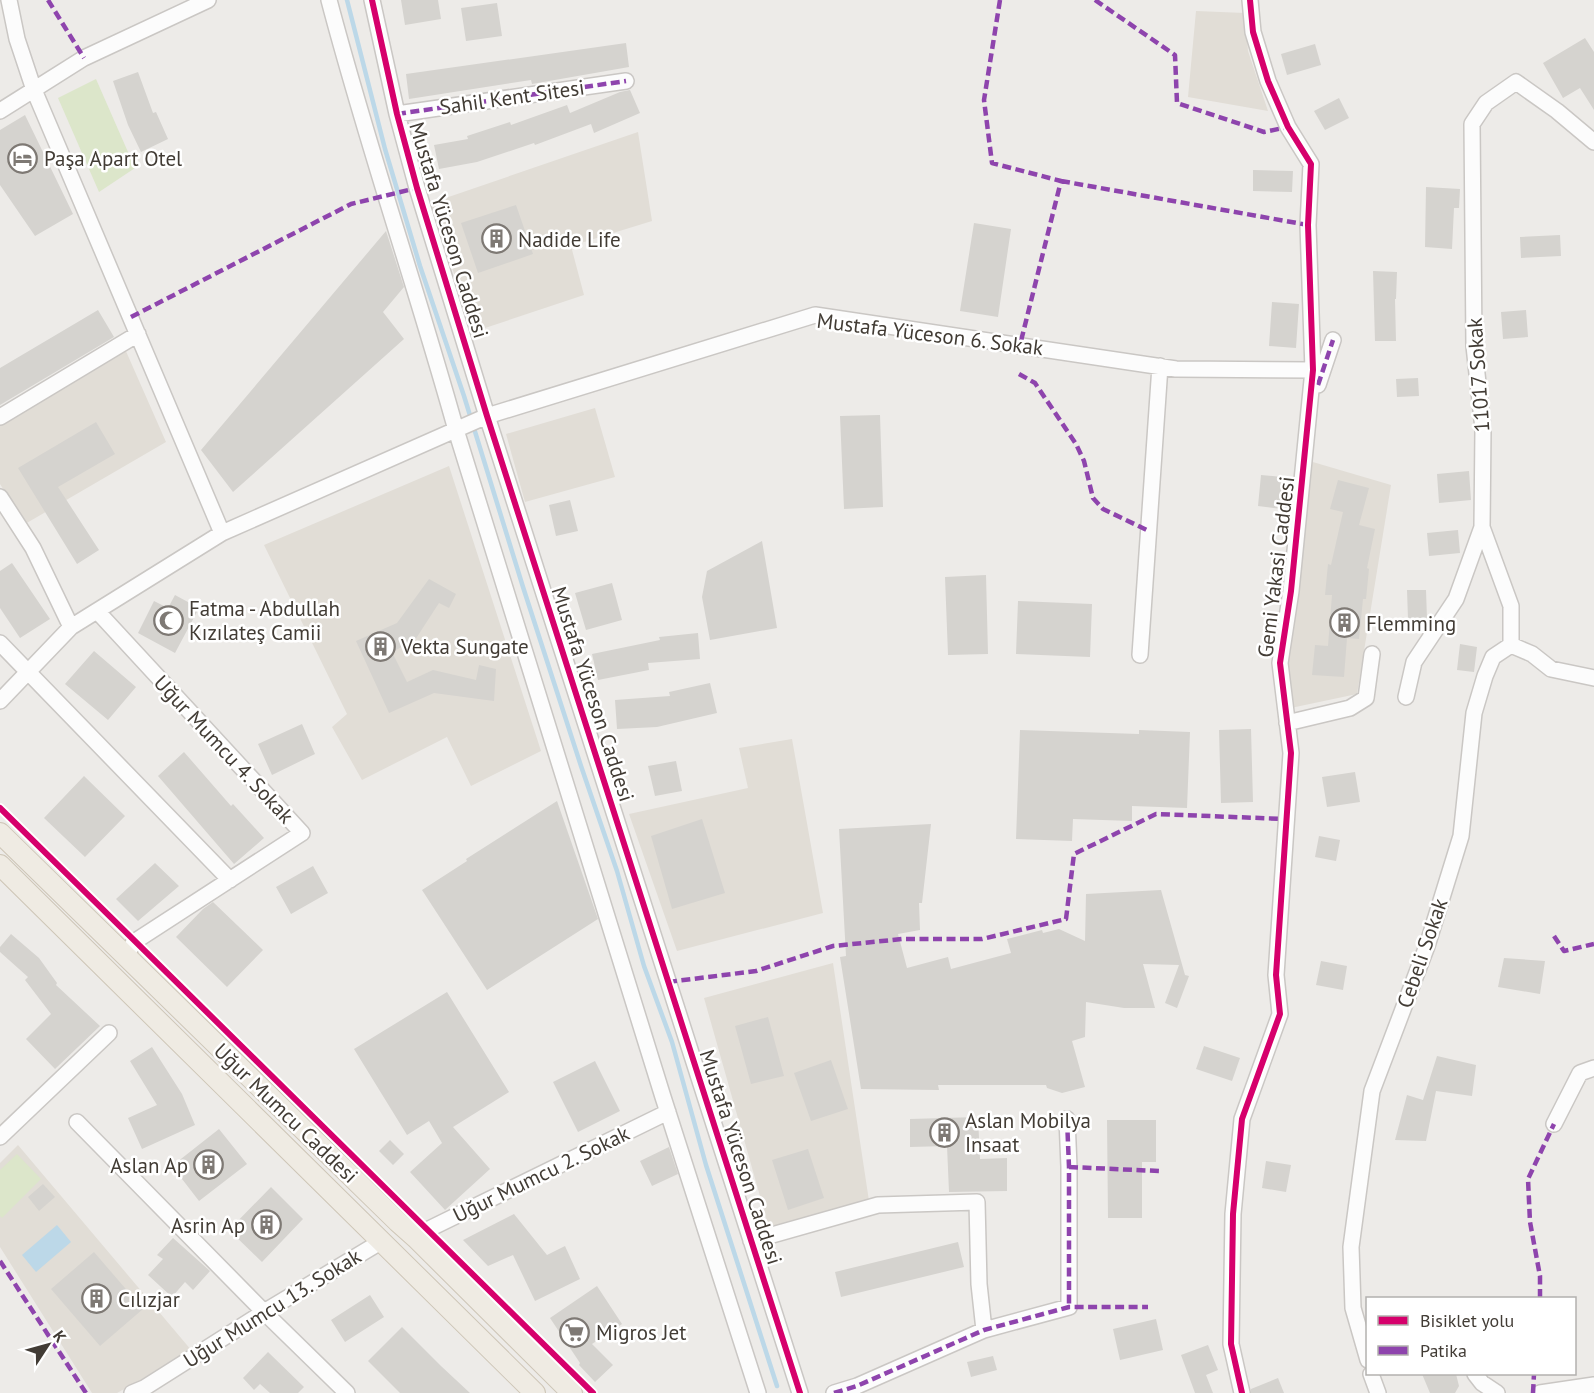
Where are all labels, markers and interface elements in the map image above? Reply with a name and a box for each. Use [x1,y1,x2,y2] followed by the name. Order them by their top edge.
[438,73,586,121] street label: Sahil Kent Sitesi
[403,119,495,341] street label: Mustafa Yüceson Caddesi
[7,142,39,174] hotel icon: Paşa Apart Otel
[44,145,182,172] place label: Paşa Apart Otel
[481,223,513,255] building icon: Nadide Life
[518,226,621,253] place label: Nadide Life
[815,307,1045,361] street label: Mustafa Yüceson 6. Sokak
[1461,317,1495,433] street label: 11017 Sokak
[1252,475,1300,659] street label: Gemi Yakasi Caddesi
[545,583,641,805] street label: Mustafa Yüceson Caddesi
[189,595,340,646] place label: Fatma - Abdullah Kızılateş Camii
[152,604,184,636] mosque icon: Fatma - Abdullah Kızılateş Camii
[1329,607,1361,639] building icon: Flemming
[1366,610,1456,637] place label: Flemming
[364,630,396,662] building icon: Vekta Sungate
[400,633,529,660] place label: Vekta Sungate
[148,669,300,829] street label: Uğur Mumcu 4. Sokak
[1391,895,1453,1011] street label: Cebeli Sokak
[208,1037,364,1189] street label: Uğur Mumcu Caddesi
[693,1046,789,1268] street label: Mustafa Yüceson Caddesi
[965,1107,1091,1158] place label: Aslan Mobilya Insaat
[928,1116,960,1148] building icon: Aslan Mobilya Insaat
[448,1120,634,1228] street label: Uğur Mumcu 2. Sokak
[193,1149,225,1181] building icon: Aslan Ap
[110,1152,188,1179] place label: Aslan Ap
[250,1209,282,1241] building icon: Asrin Ap
[171,1212,245,1239] place label: Asrin Ap
[178,1242,366,1374] street label: Uğur Mumcu 13. Sokak
[81,1283,113,1315] building icon: Cılızjar
[118,1286,180,1313] place label: Cılızjar
[1366,1297,1576,1375] legend
[1420,1309,1514,1332] text: Bisiklet yolu
[18,1315,78,1375] north arrow
[559,1316,591,1348] supermarket icon: Migros Jet
[596,1319,686,1346] place label: Migros Jet
[49,1326,71,1346] text: K
[1420,1339,1467,1362] text: Patika

